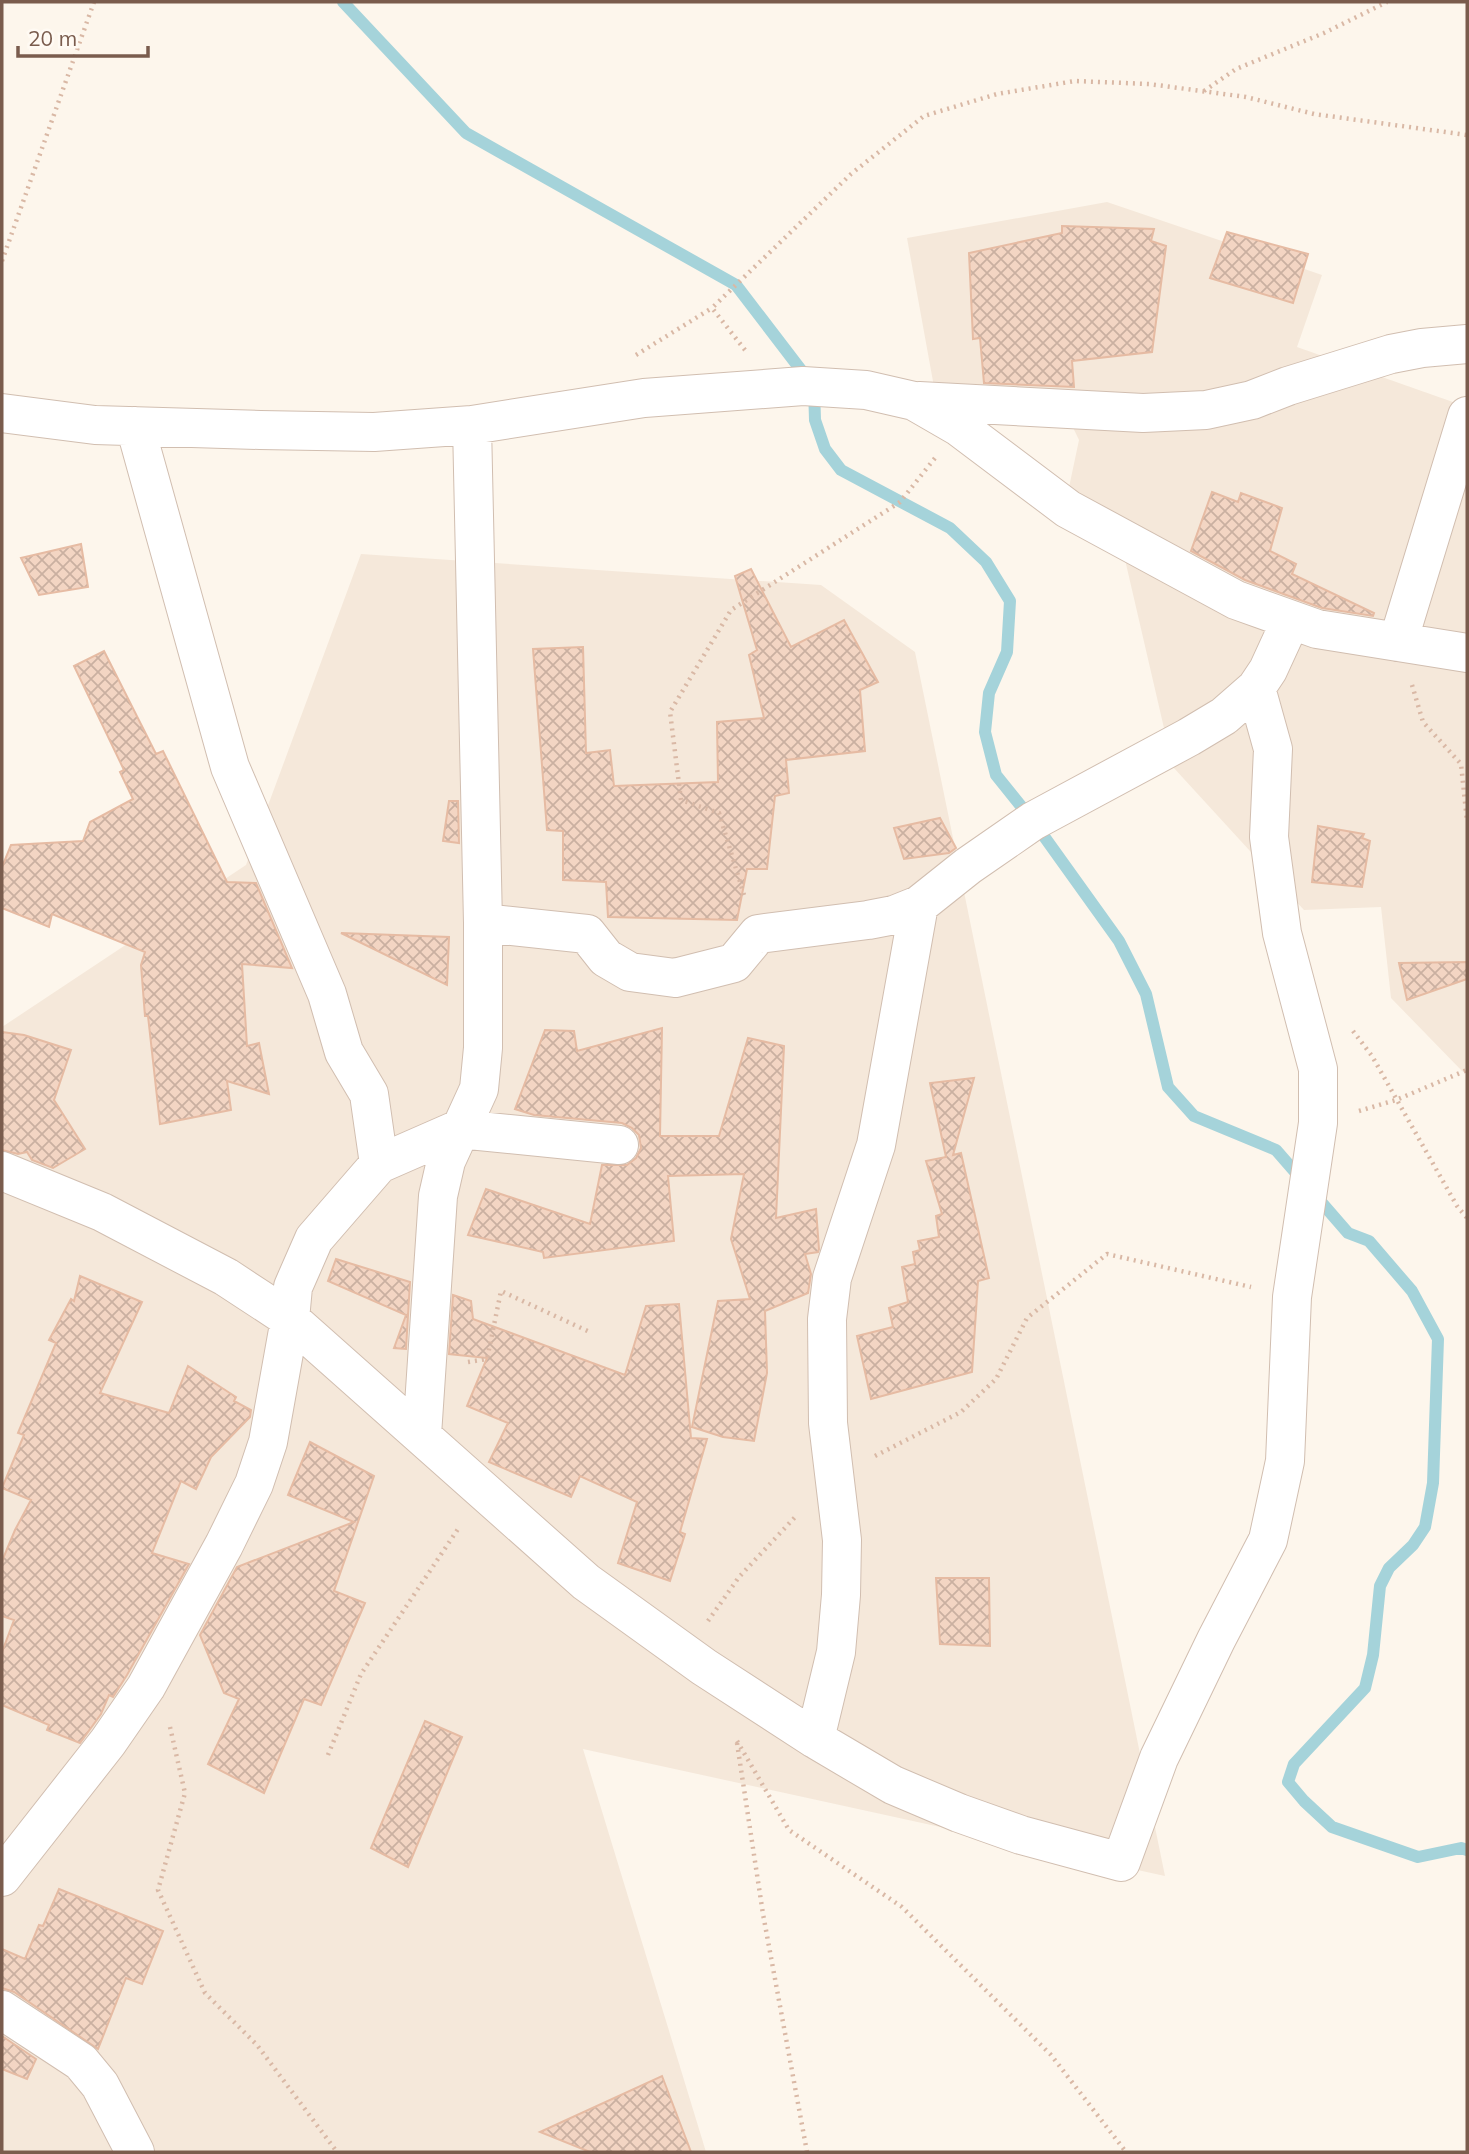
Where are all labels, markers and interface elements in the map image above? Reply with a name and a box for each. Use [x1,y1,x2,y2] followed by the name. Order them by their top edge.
[18,14,147,58] scale bar
[28,25,77,51] text: 20 m

